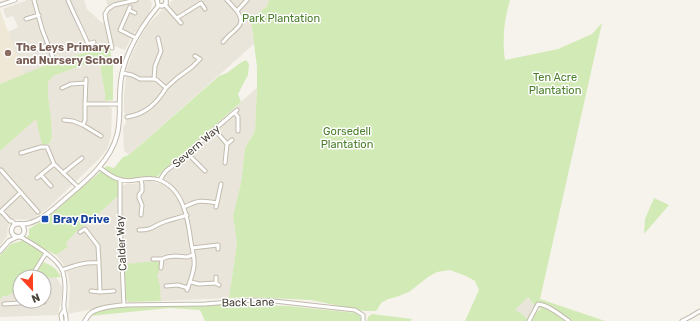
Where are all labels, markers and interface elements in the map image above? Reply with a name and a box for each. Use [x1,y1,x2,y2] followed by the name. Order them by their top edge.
[242,12,320,25] park label: Park Plantation
[16,41,123,67] place label: The Leys Primary and Nursery School
[3,48,13,58] marker: The Leys Primary and Nursery School
[529,71,581,97] park label: Ten Acre Plantation
[170,122,223,171] street label: Severn Way
[321,125,373,151] park label: Gorsedell Plantation
[53,213,110,226] place label: Bray Drive
[40,214,50,224] marker: Bray Drive
[114,215,129,271] street label: Calder Way
[12,269,52,309] north arrow
[29,290,42,305] text: N
[221,296,275,309] street label: Back Lane

